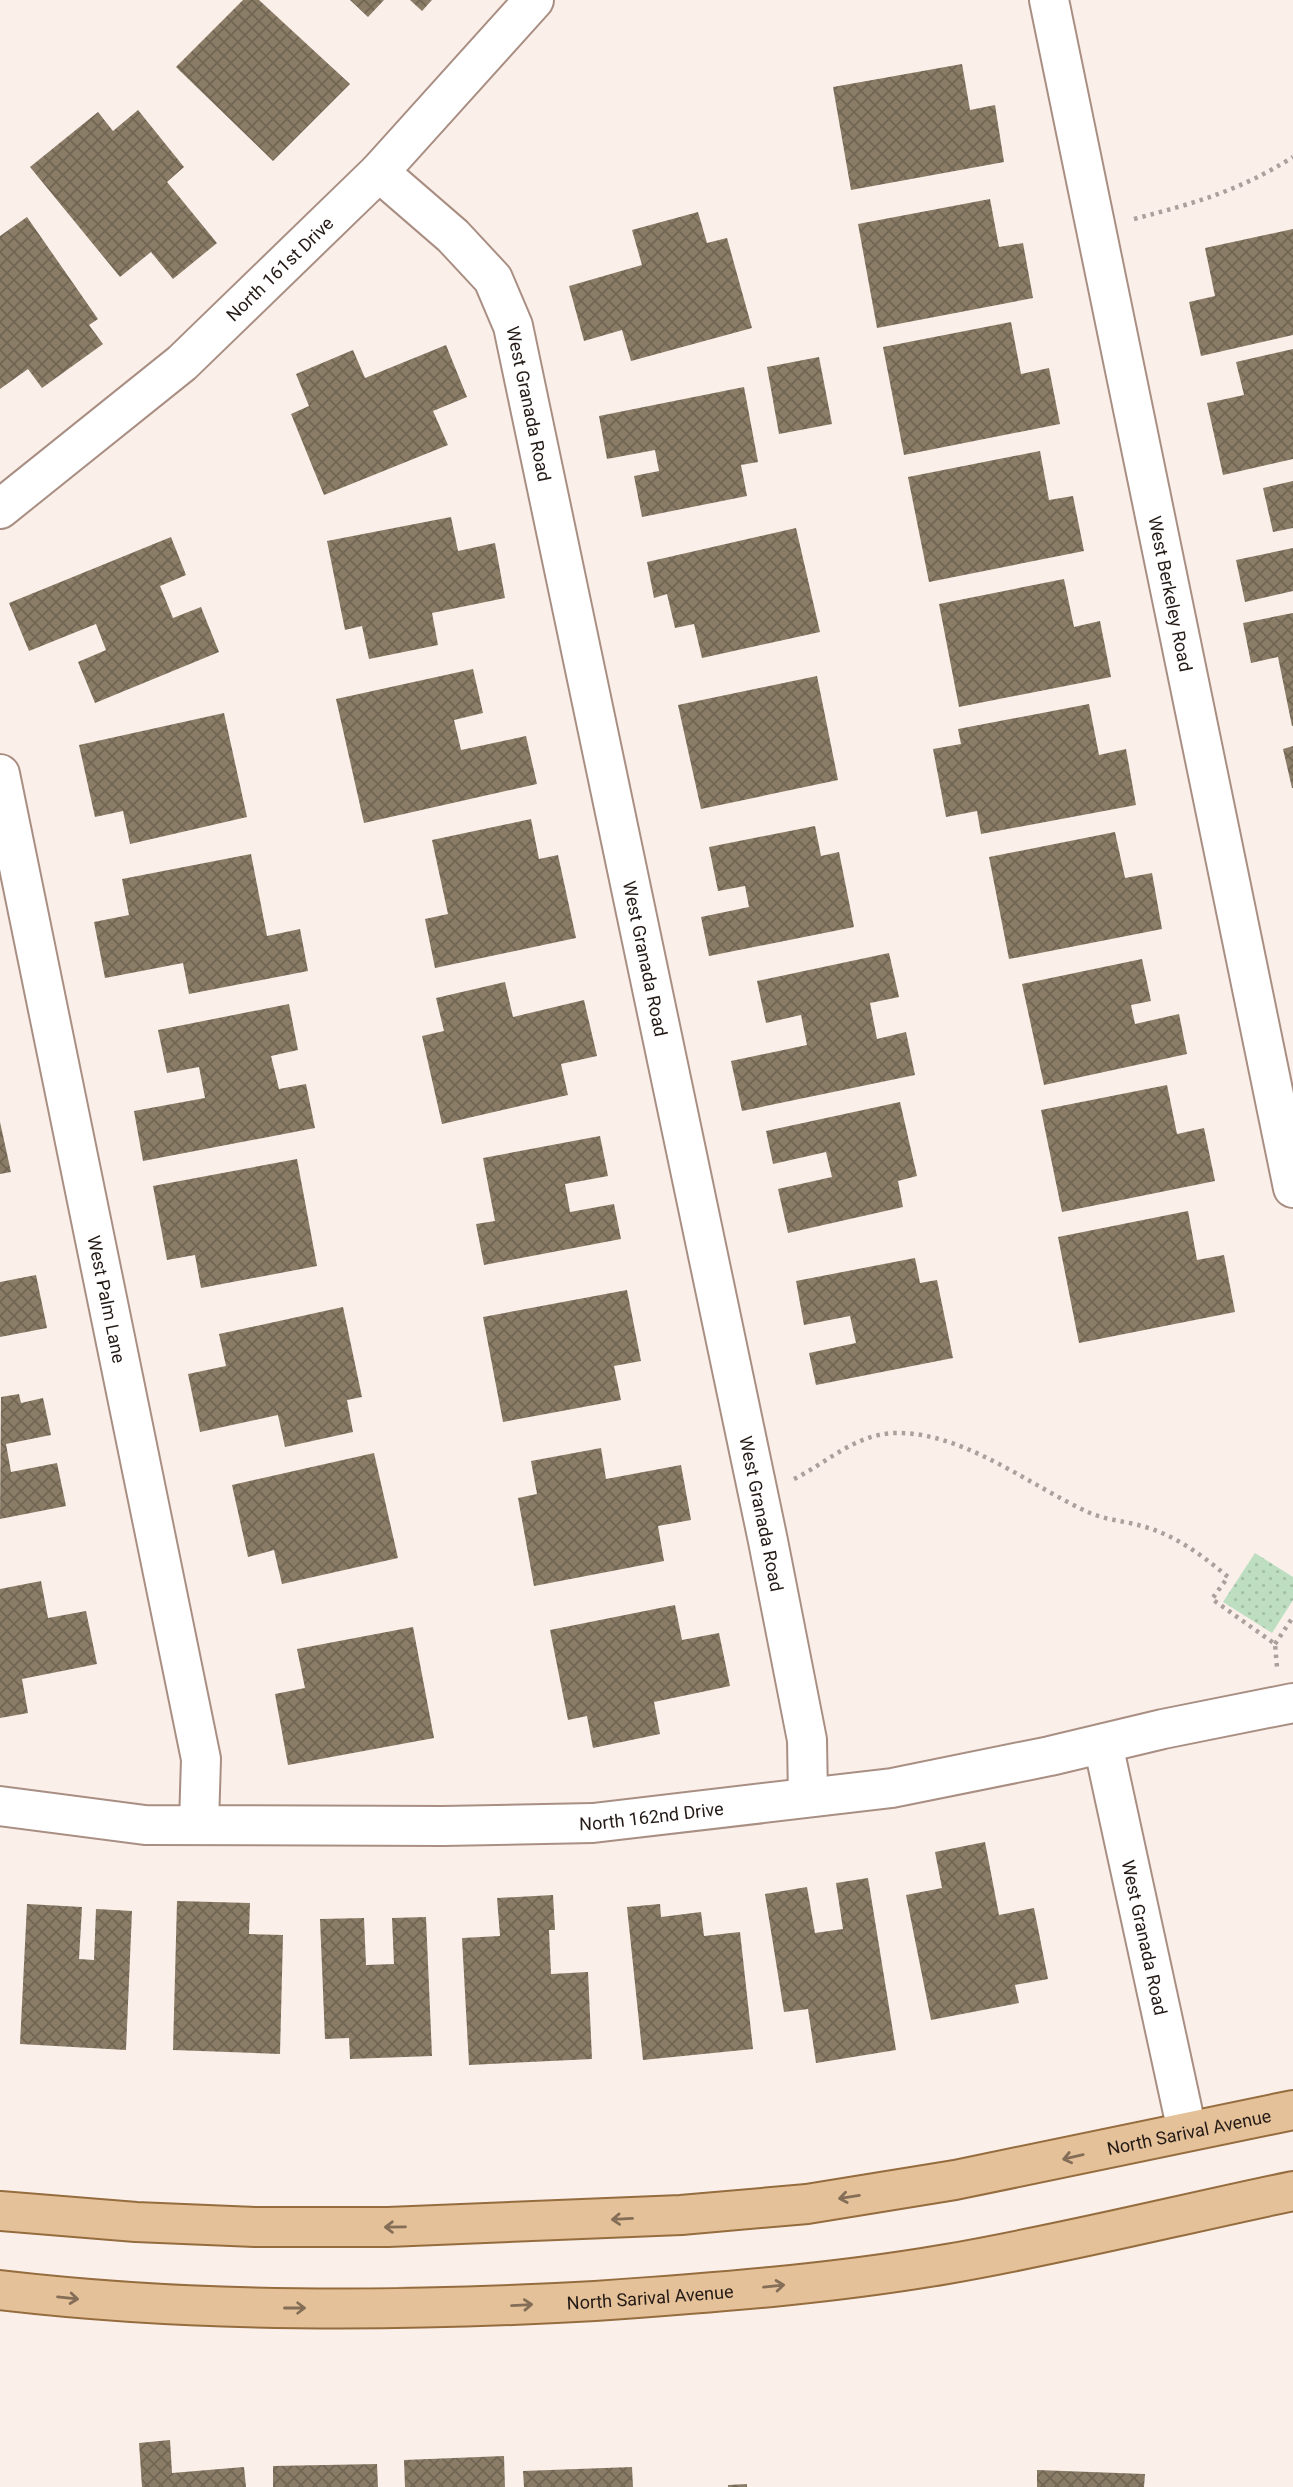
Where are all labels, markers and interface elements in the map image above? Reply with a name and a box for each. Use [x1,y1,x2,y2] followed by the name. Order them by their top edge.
[222,212,337,325] street label: North 161st Drive
[503,324,556,483] street label: West Granada Road
[1145,514,1197,673] street label: West Berkeley Road
[619,879,672,1038] street label: West Granada Road
[84,1234,130,1365] street label: West Palm Lane
[736,1434,788,1593] street label: West Granada Road
[579,1797,725,1834] street label: North 162nd Drive
[1118,1858,1172,2017] street label: West Granada Road
[1105,2104,1273,2159] street label: North Sarival Avenue
[1062,2150,1085,2164] one-way arrow
[838,2191,861,2204] one-way arrow
[611,2212,634,2225] one-way arrow
[384,2220,407,2234] one-way arrow
[762,2279,784,2292] one-way arrow
[566,2280,734,2313] street label: North Sarival Avenue
[56,2291,79,2304] one-way arrow
[511,2298,534,2311] one-way arrow
[283,2301,306,2315] one-way arrow

